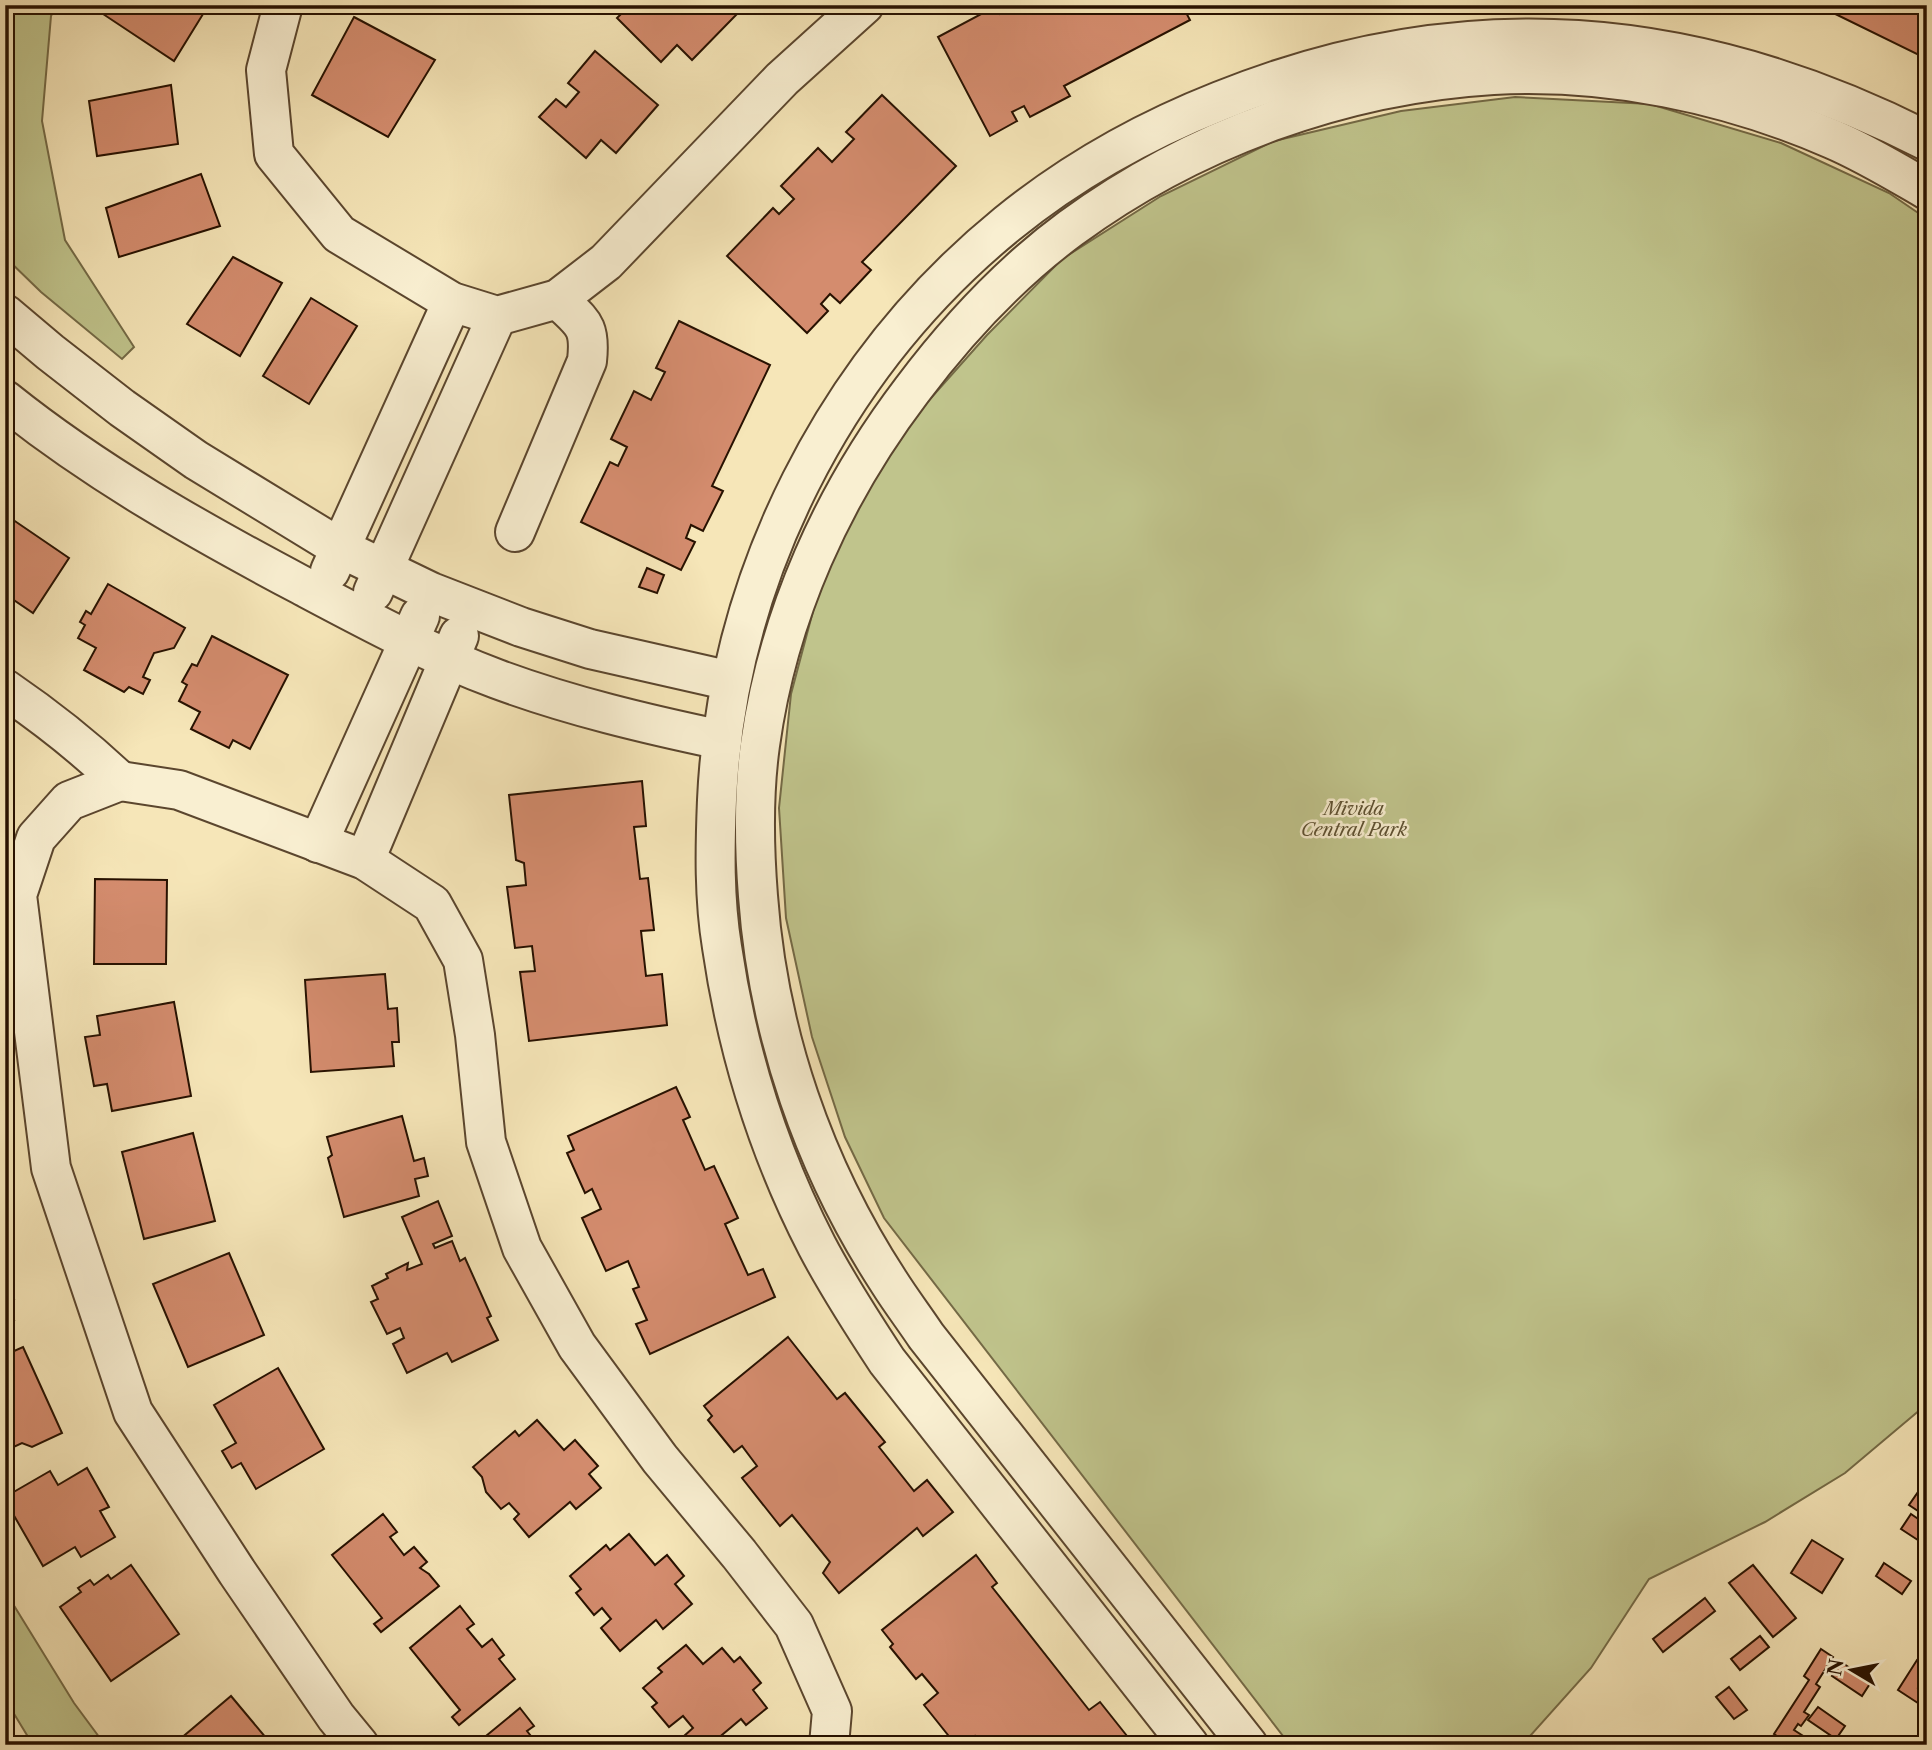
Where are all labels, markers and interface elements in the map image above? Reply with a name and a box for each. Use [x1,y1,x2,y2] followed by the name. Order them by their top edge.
[1301,798,1408,841] park label: Mivida Central Park
[1816,1634,1886,1704] north arrow
[1823,1657,1849,1677] text: N

